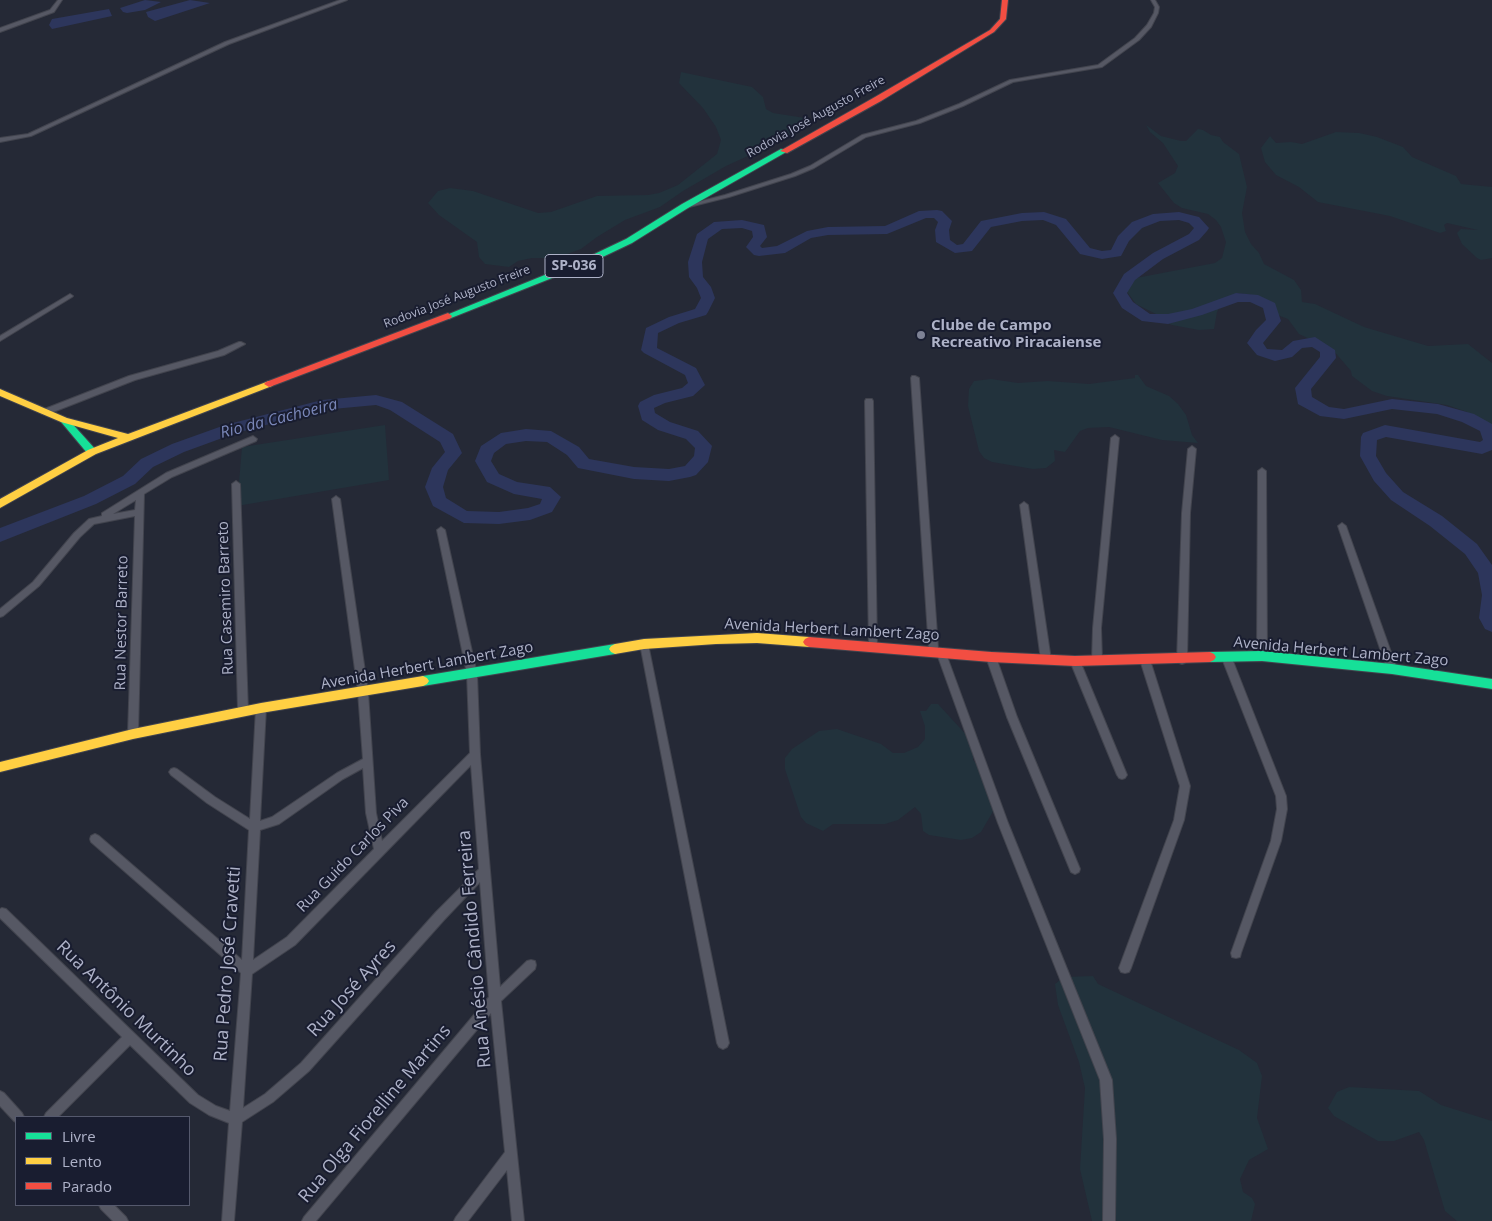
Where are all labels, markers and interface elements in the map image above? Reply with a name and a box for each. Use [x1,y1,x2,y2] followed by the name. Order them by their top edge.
[744,73,888,161] street label: Rodovia José Augusto Freire
[545,255,603,278] road number: SP-036
[382,262,532,332] street label: Rodovia José Augusto Freire
[931,317,1101,352] place label: Clube de Campo Recreativo Piracaiense
[915,329,927,341] marker: Clube de Campo Recreativo Piracaiense
[218,395,340,443] water label: Rio da Cachoeira
[214,521,238,675] street label: Rua Casemiro Barreto
[112,555,132,691] street label: Rua Nestor Barreto
[724,615,940,645] street label: Avenida Herbert Lambert Zago
[1233,634,1449,670] street label: Avenida Herbert Lambert Zago
[319,638,535,694] street label: Avenida Herbert Lambert Zago
[293,794,413,916] street label: Rua Guido Carlos Piva
[454,829,496,1069] street label: Rua Anésio Cândido Ferreira
[210,866,246,1062] street label: Rua Pedro José Cravetti
[303,936,401,1042] street label: Rua José Ayres
[52,937,200,1081] street label: Rua Antônio Murtinho
[294,1021,456,1207] street label: Rua Olga Fiorelline Martins
[15,1116,190,1206] legend
[62,1126,96,1146] text: Livre
[62,1151,102,1171] text: Lento
[62,1176,112,1196] text: Parado

